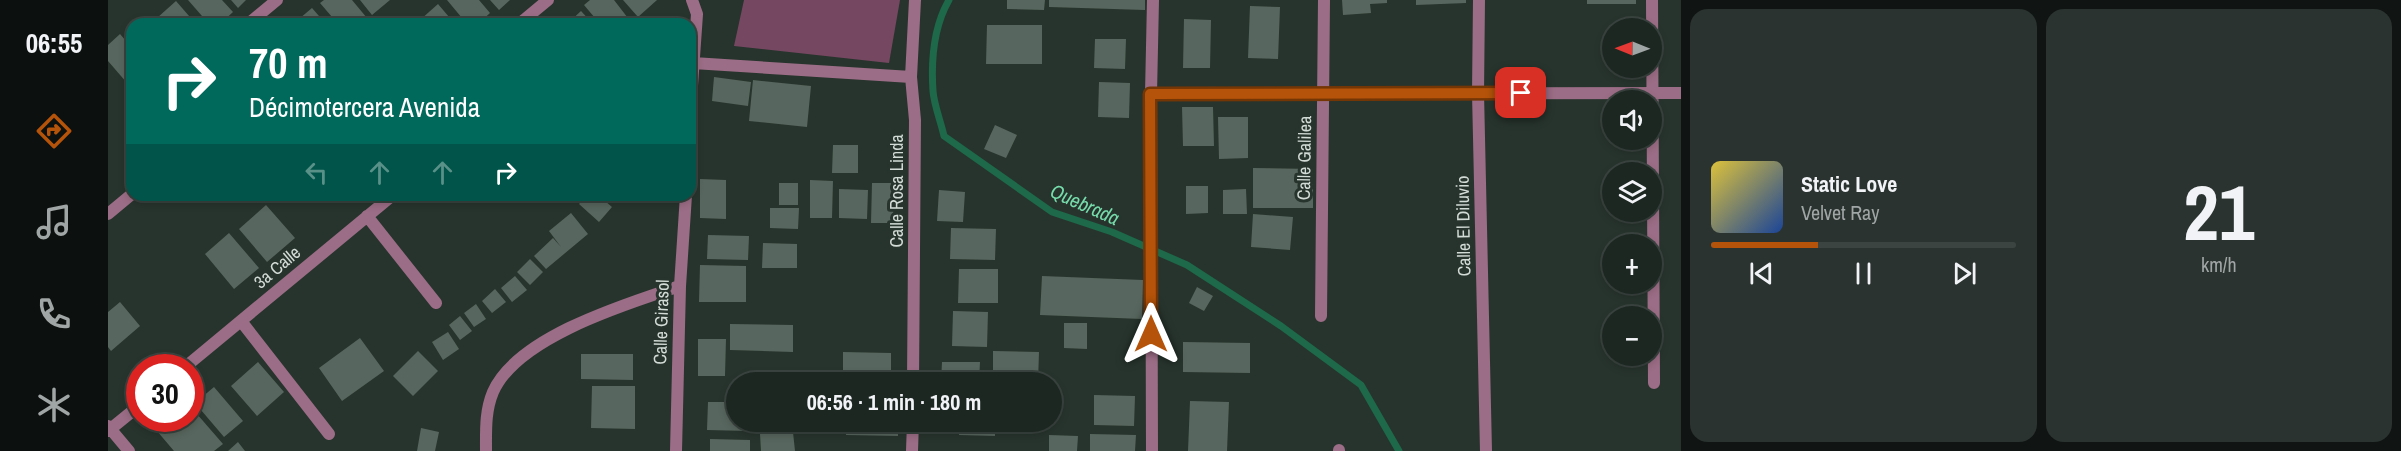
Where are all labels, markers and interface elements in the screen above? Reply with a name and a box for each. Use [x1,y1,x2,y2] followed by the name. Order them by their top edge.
[1602,18,1662,78] north arrow
[1602,18,1662,366] map controls
[26,25,82,61] text: 06:55
[249,35,328,91] text: 70 m
[150,42,228,120] icon: right
[1495,67,1546,118] pin
[1504,76,1537,109] icon: arrive
[249,89,480,125] text: Décimotercera Avenida
[1602,90,1662,150] button: sound
[33,110,75,152] icon: directions
[1291,116,1317,200] street label: Calle Galilea
[884,134,909,248] street label: Calle Rosa Linda
[300,156,333,189] icon: left
[363,156,396,189] icon: ahead
[426,156,459,189] icon: ahead
[489,156,522,189] icon: right
[2183,159,2254,264] text: 21
[1602,162,1662,222] button: layers
[1801,169,1897,199] text: Static Love
[1450,175,1476,277] street label: Calle El Diluvio
[1046,177,1124,231] water label: Quebrada
[1801,199,1879,226] text: Velvet Ray
[33,201,75,243] icon: music
[1602,234,1662,294] button: +
[248,240,306,294] street label: 3a Calle
[2201,251,2237,278] text: km/h
[1745,257,1778,290] icon: previous
[1847,257,1880,290] icon: pause
[1948,257,1981,290] icon: next
[647,279,675,365] street label: Calle Girasol
[33,293,75,335] icon: phone
[1119,302,1183,366] position arrow
[1602,306,1662,366] button: −
[126,354,204,432] speed limit sign: 30
[33,384,75,426] icon: climate
[807,387,981,417] text: 06:56 · 1 min · 180 m

